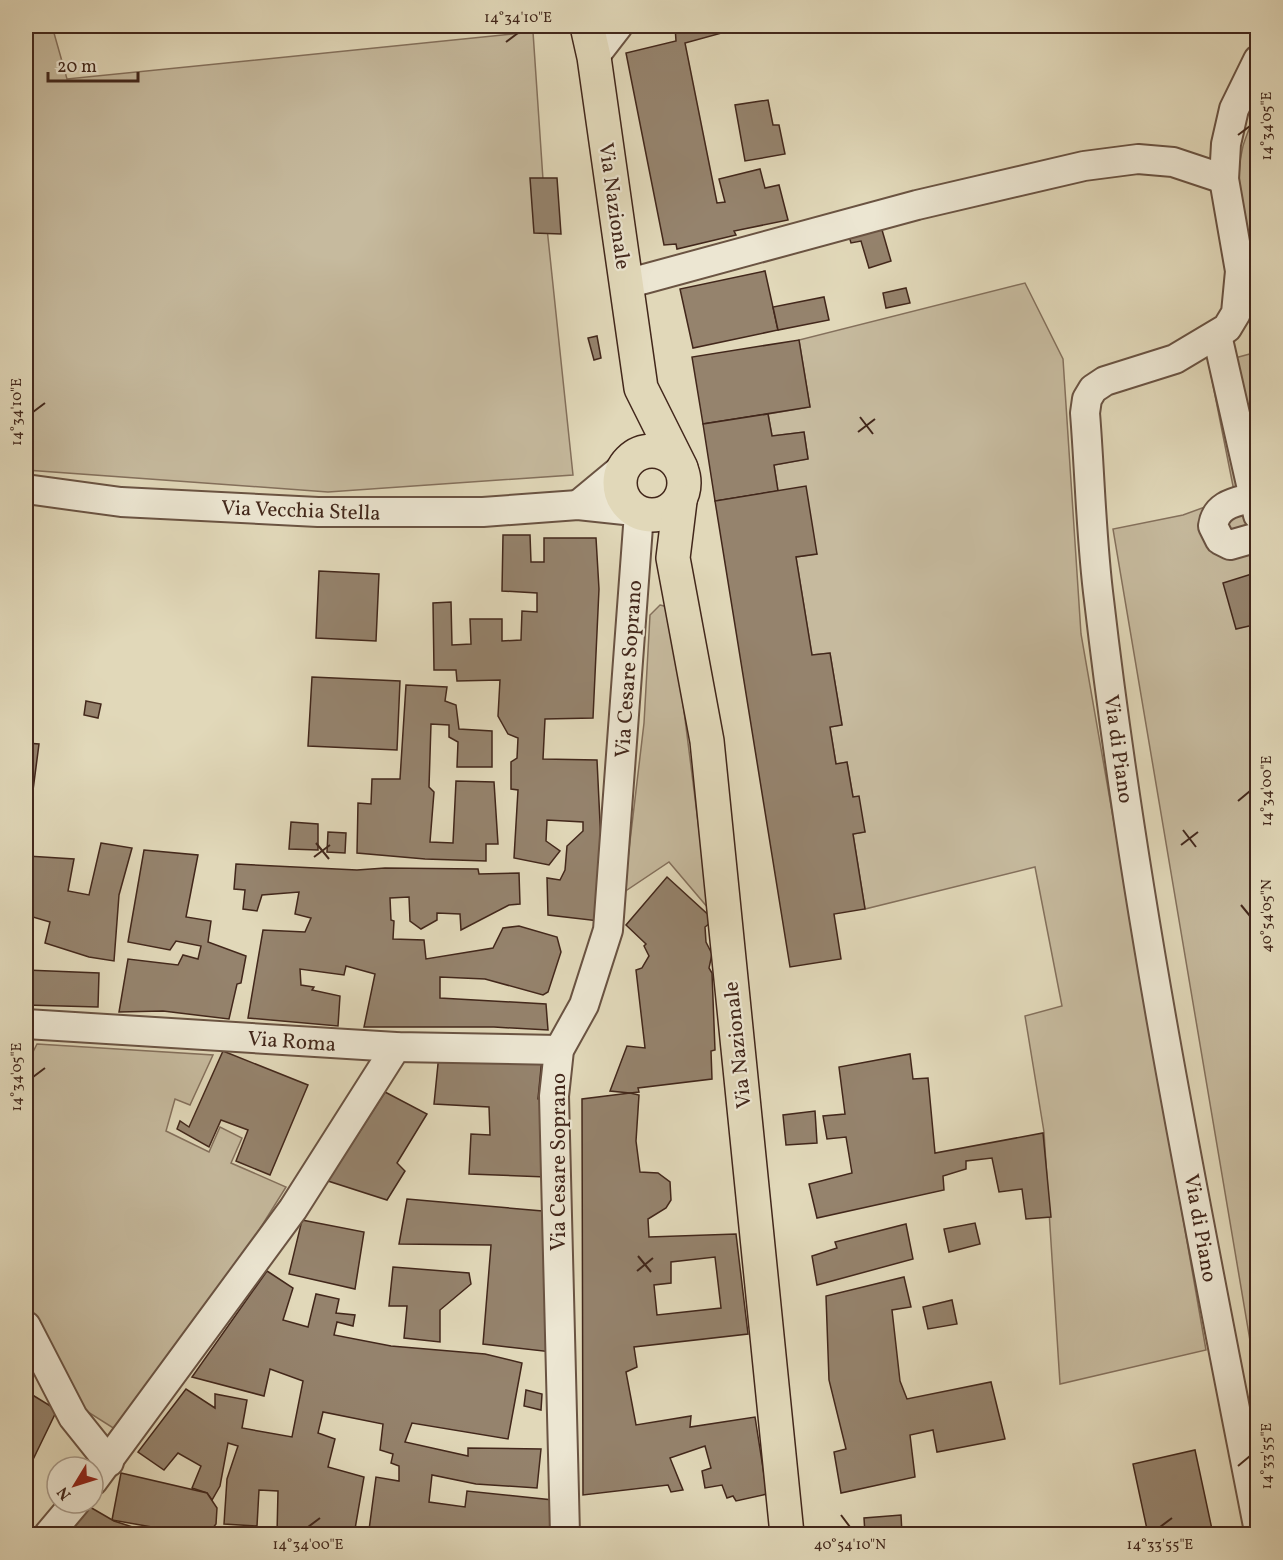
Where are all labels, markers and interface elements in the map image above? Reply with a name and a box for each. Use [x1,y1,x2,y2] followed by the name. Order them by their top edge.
[484,8,552,29] text: 14°34'10"E
[48,45,138,83] scale bar
[57,55,97,80] text: 20 m
[1257,91,1278,161] text: 14°34'05"E
[590,141,637,271] street label: Via Nazionale
[7,378,28,446] text: 14°34'10"E
[221,494,381,529] street label: Via Vecchia Stella
[609,579,650,759] street label: Via Cesare Soprano
[1096,693,1139,805] street label: Via di Piano
[1257,756,1278,827] text: 14°34'00"E
[1257,879,1278,953] text: 40°54'05"N
[717,980,760,1110] street label: Via Nazionale
[247,1025,337,1060] street label: Via Roma
[7,1042,28,1112] text: 14°34'05"E
[545,1073,574,1251] street label: Via Cesare Soprano
[1176,1172,1223,1285] street label: Via di Piano
[1257,1423,1278,1489] text: 14°33'55"E
[45,1455,105,1515] north arrow
[52,1481,77,1504] text: N
[273,1535,344,1556] text: 14°34'00"E
[814,1535,886,1556] text: 40°54'10"N
[1127,1535,1193,1556] text: 14°33'55"E

